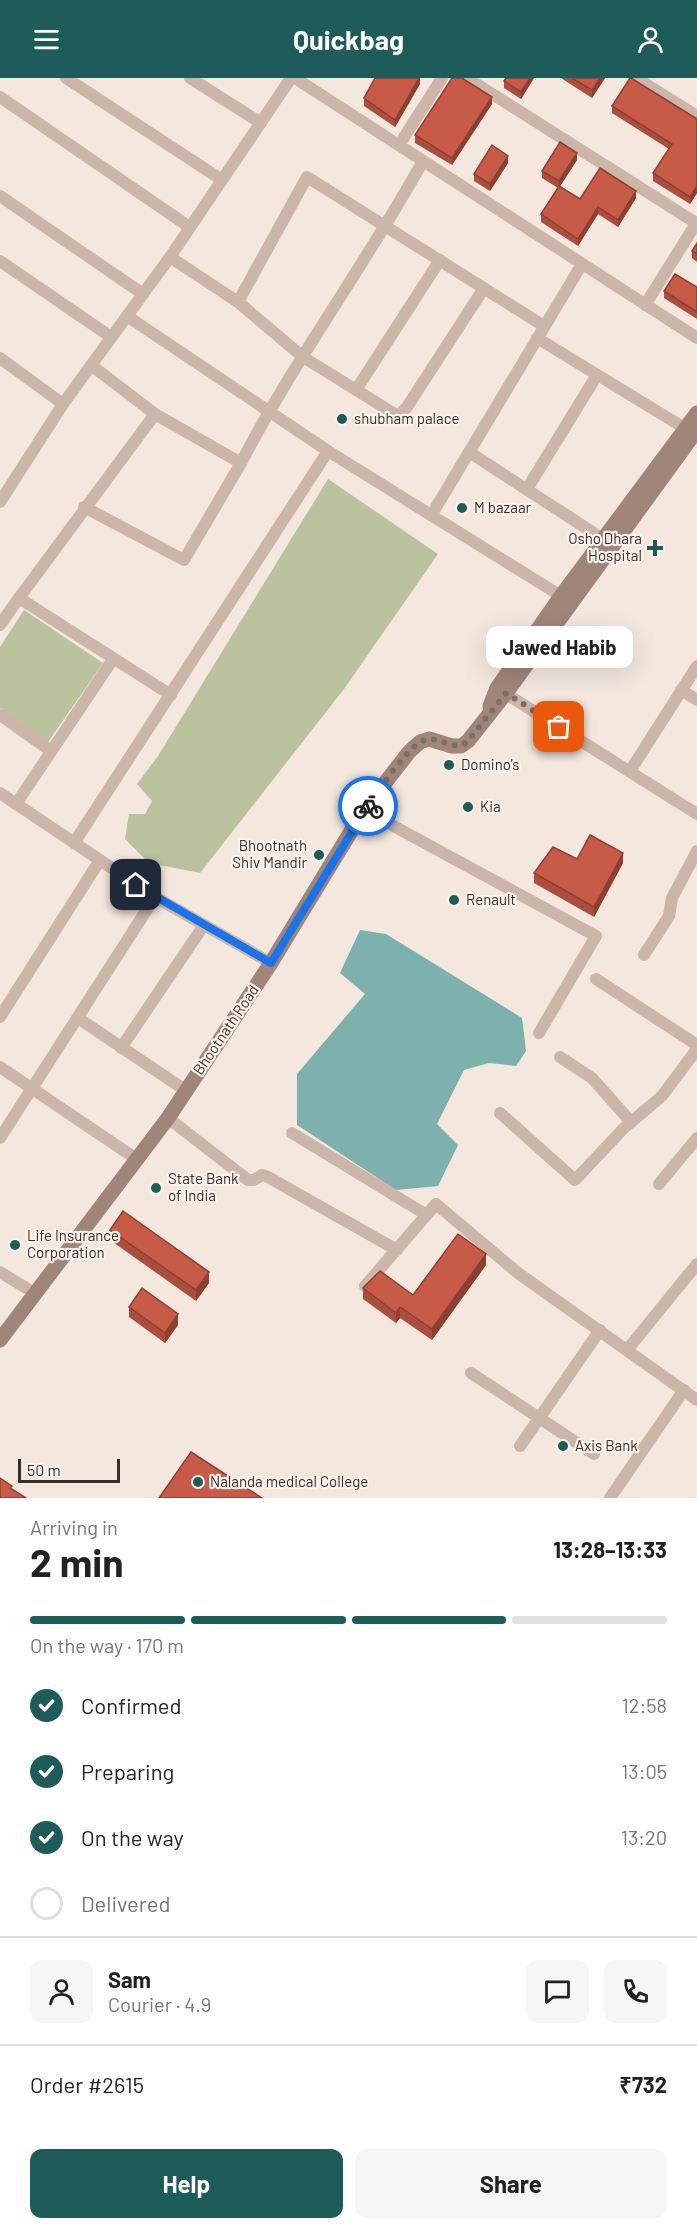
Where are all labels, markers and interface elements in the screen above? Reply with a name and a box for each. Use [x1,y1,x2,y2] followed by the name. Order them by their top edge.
[30,23,63,56] icon: menu
[293,23,404,55] text: Quickbag
[634,23,667,56] icon: person
[354,409,459,427] place label: shubham palace
[335,412,349,426] marker: shubham palace
[474,498,532,516] place label: M bazaar
[455,501,469,515] marker: M bazaar
[568,529,642,564] place label: Osho Dhara Hospital
[646,539,664,557] marker: Osho Dhara Hospital
[486,625,632,667] callout: Jawed Habib
[502,635,617,659] text: Jawed Habib
[533,701,584,752] pin
[542,710,575,743] icon: bag
[461,755,519,773] place label: Domino's
[442,758,456,772] marker: Domino's
[338,776,398,836] courier
[352,790,385,823] icon: bike
[480,797,501,815] place label: Kia
[461,800,475,814] marker: Kia
[232,836,308,871] place label: Bhootnath Shiv Mandir
[312,848,326,862] marker: Bhootnath Shiv Mandir
[110,859,161,910] pin
[119,868,152,901] icon: home
[466,890,516,908] place label: Renault
[447,893,461,907] marker: Renault
[188,981,262,1078] street label: Bhootnath Road
[168,1169,239,1204] place label: State Bank of India
[149,1181,163,1195] marker: State Bank of India
[27,1226,119,1261] place label: Life Insurance Corporation
[8,1238,22,1252] marker: Life Insurance Corporation
[575,1436,638,1454] place label: Axis Bank
[556,1439,570,1453] marker: Axis Bank
[18,1456,120,1484] scale bar
[27,1460,61,1479] text: 50 m
[210,1472,368,1490] place label: Nalanda medical College
[191,1475,205,1489] marker: Nalanda medical College
[30,1515,118,1539] text: Arriving in
[553,1536,667,1562] text: 13:28–13:33
[30,1538,123,1585] text: 2 min
[30,1633,184,1657] text: On the way · 170 m
[30,1689,63,1722] icon: check
[81,1692,181,1718] text: Confirmed
[622,1693,667,1717] text: 12:58
[30,1755,63,1788] icon: check
[81,1758,174,1784] text: Preparing
[621,1759,667,1783] text: 13:05
[30,1821,63,1854] icon: check
[81,1824,184,1850] text: On the way
[621,1825,667,1849] text: 13:20
[81,1890,170,1916] text: Delivered
[30,1960,93,2023] button: person
[526,1960,589,2023] button: chat
[604,1960,667,2023] button: phone
[108,1966,151,1992] text: Sam
[108,1992,211,2016] text: Courier · 4.9
[30,2071,144,2097] text: Order #2615
[619,2071,667,2097] text: ₹732
[30,2149,343,2218] button: Help
[355,2149,667,2218] button: Share

